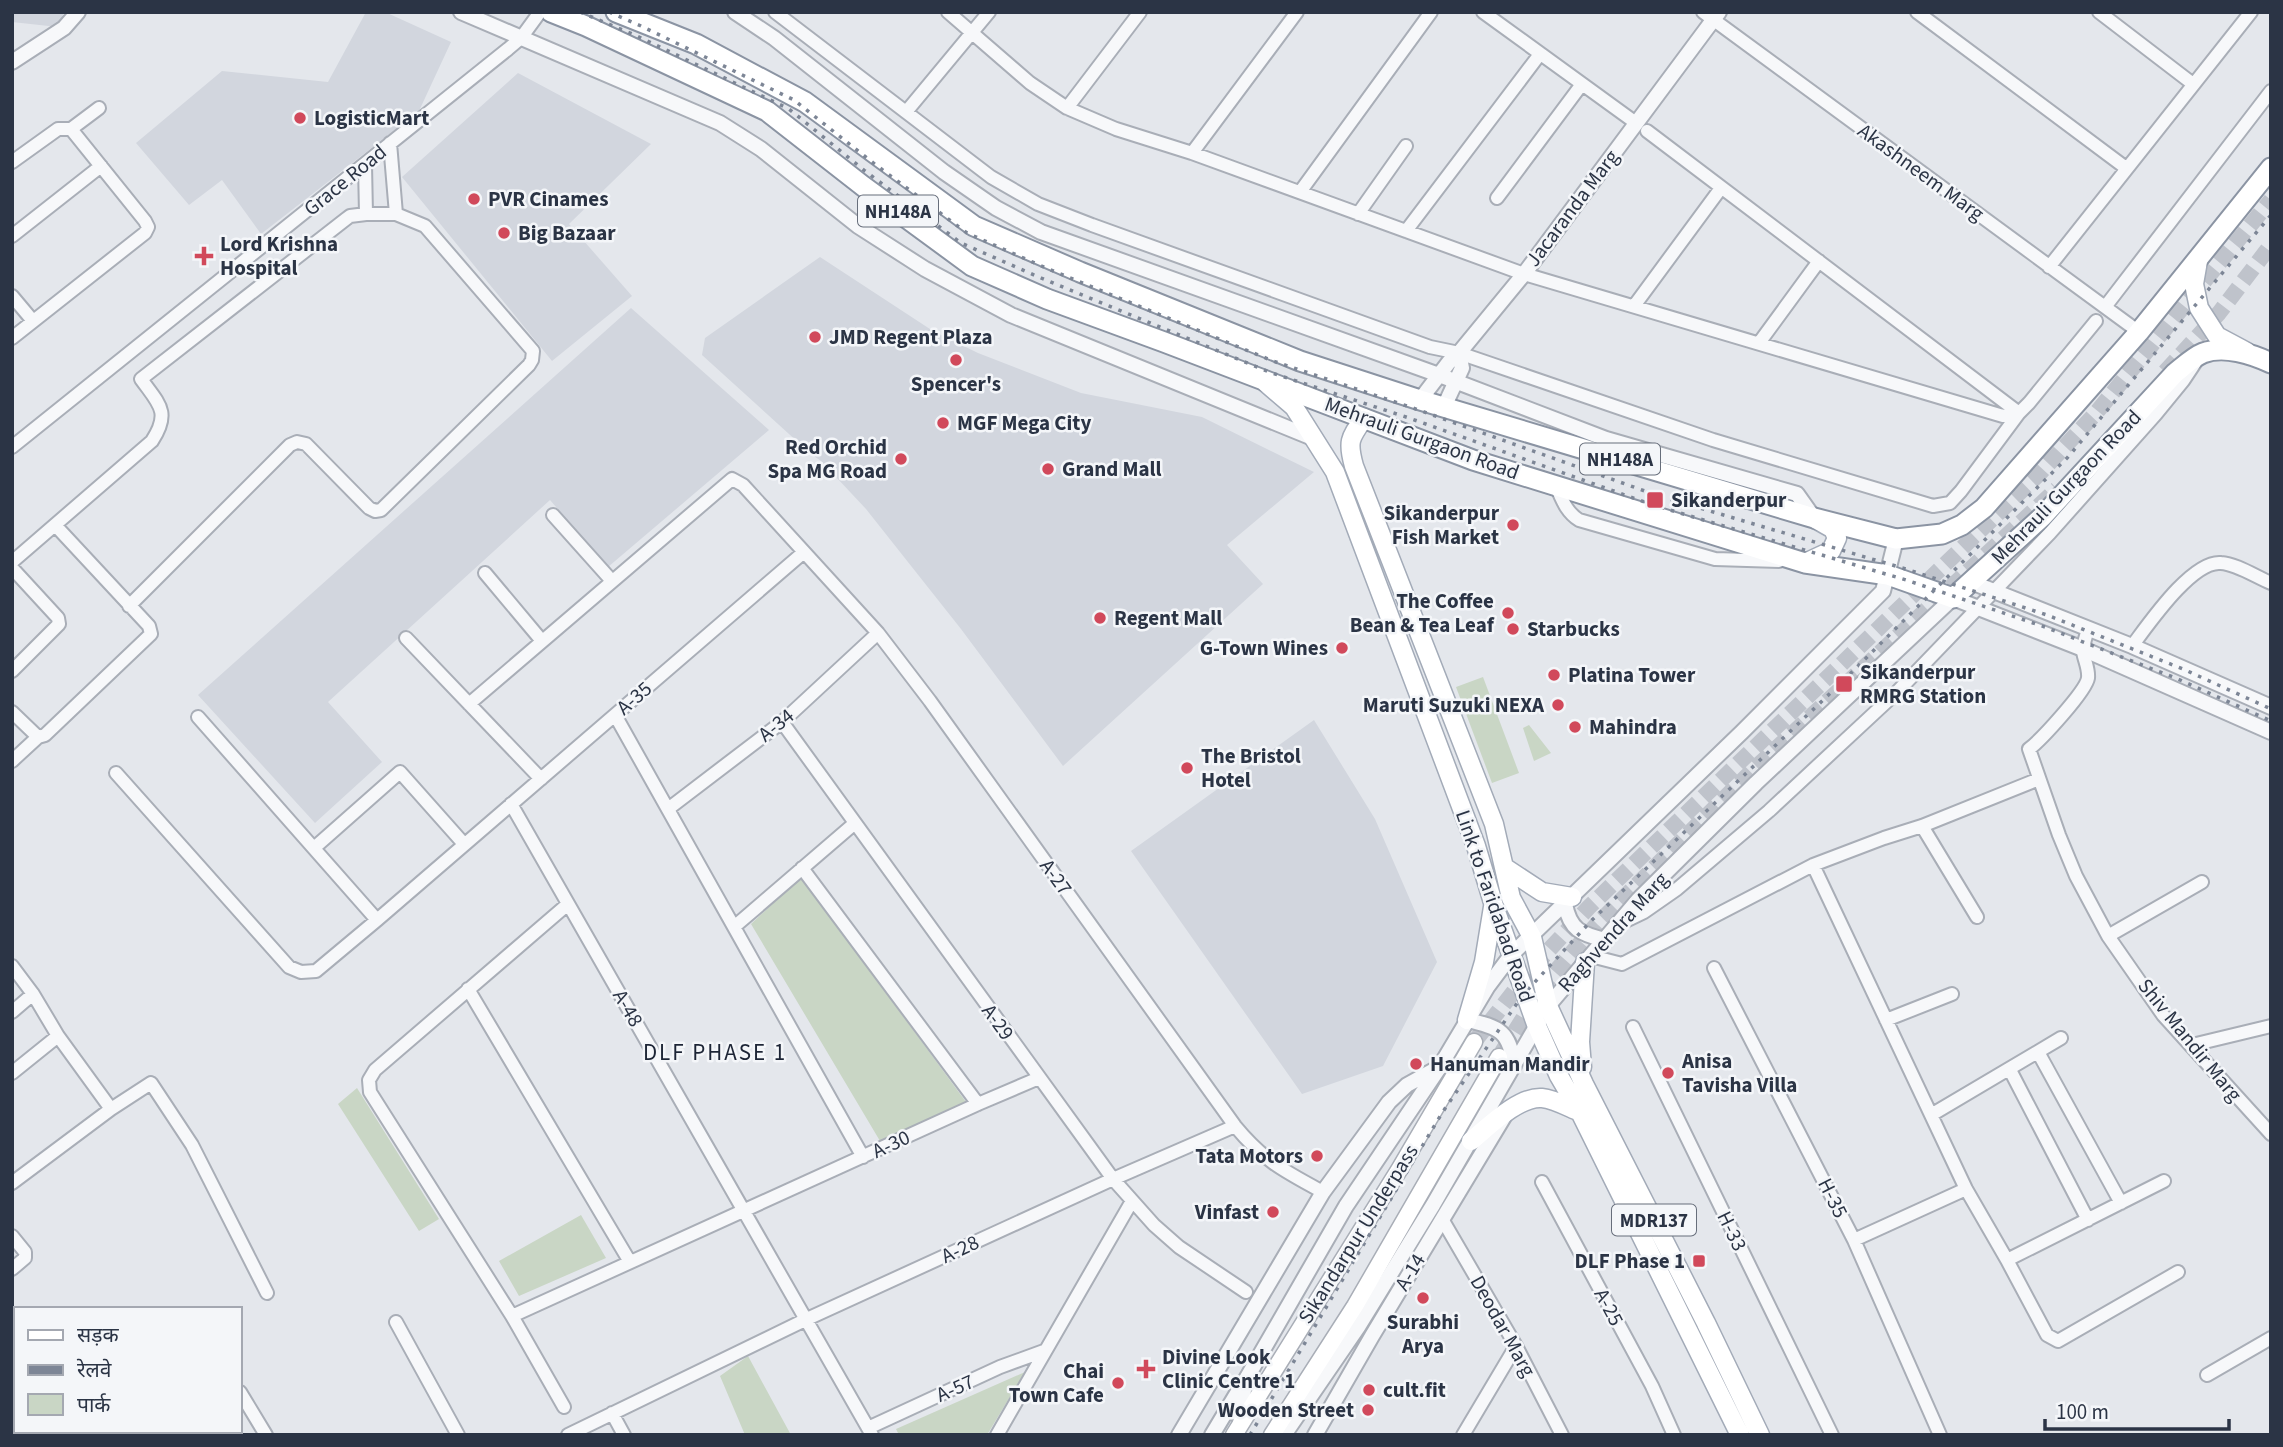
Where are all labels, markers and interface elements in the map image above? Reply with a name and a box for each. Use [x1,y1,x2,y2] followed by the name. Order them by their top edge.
[314,103,429,133] place label: LogisticMart
[292,110,308,126] marker: LogisticMart
[1852,116,1991,228] street label: Akashneem Marg
[297,137,393,223] street label: Grace Road
[1518,143,1626,273] street label: Jacaranda Marg
[488,184,609,214] place label: PVR Cinames
[466,191,482,207] marker: PVR Cinames
[858,196,938,226] road number: NH148A
[518,218,616,248] place label: Big Bazaar
[496,225,512,241] marker: Big Bazaar
[220,229,338,283] place label: Lord Krishna Hospital
[194,246,214,266] marker: Lord Krishna Hospital
[829,322,993,352] place label: JMD Regent Plaza
[807,329,823,345] marker: JMD Regent Plaza
[948,352,964,368] marker: Spencer's
[911,369,1001,399] place label: Spencer's
[1321,389,1523,487] street label: Mehrauli Gurgaon Road
[1984,403,2148,571] street label: Mehrauli Gurgaon Road
[957,408,1091,438] place label: MGF Mega City
[935,415,951,431] marker: MGF Mega City
[767,432,887,486] place label: Red Orchid Spa MG Road
[1580,444,1660,474] road number: NH148A
[893,451,909,467] marker: Red Orchid Spa MG Road
[1062,454,1162,484] place label: Grand Mall
[1040,461,1056,477] marker: Grand Mall
[1671,485,1787,515] place label: Sikanderpur
[1645,490,1665,510] marker: Sikanderpur
[1384,498,1500,552] place label: Sikanderpur Fish Market
[1505,517,1521,533] marker: Sikanderpur Fish Market
[1350,586,1495,640] place label: The Coffee Bean & Tea Leaf
[1114,603,1222,633] place label: Regent Mall
[1500,605,1516,621] marker: The Coffee Bean & Tea Leaf
[1092,610,1108,626] marker: Regent Mall
[1527,614,1620,644] place label: Starbucks
[1505,621,1521,637] marker: Starbucks
[1200,633,1328,663] place label: G-Town Wines
[1334,640,1350,656] marker: G-Town Wines
[1860,657,1986,711] place label: Sikanderpur RMRG Station
[1568,660,1696,690] place label: Platina Tower
[1546,667,1562,683] marker: Platina Tower
[610,674,658,722] street label: A-35
[1834,674,1854,694] marker: Sikanderpur RMRG Station
[1363,690,1545,720] place label: Maruti Suzuki NEXA
[1550,697,1566,713] marker: Maruti Suzuki NEXA
[751,701,801,749] street label: A-34
[1589,712,1677,742] place label: Mahindra
[1567,719,1583,735] marker: Mahindra
[1201,741,1301,795] place label: The Bristol Hotel
[1179,760,1195,776] marker: The Bristol Hotel
[1448,806,1542,1006] street label: Link to Faridabad Road
[1032,852,1080,902] street label: A-27
[1551,865,1676,999] street label: Raghvendra Marg
[2131,972,2249,1108] street label: Shiv Mandir Marg
[605,984,651,1032] street label: A-48
[974,997,1022,1047] street label: A-29
[643,1036,787,1069] district label: DLF PHASE 1
[1681,1046,1797,1100] place label: Anisa Tavisha Villa
[1430,1049,1590,1079] place label: Hanuman Mandir
[1408,1056,1424,1072] marker: Hanuman Mandir
[1660,1065,1676,1081] marker: Anisa Tavisha Villa
[867,1122,915,1166] street label: A-30
[1291,1138,1426,1330] street label: Sikandarpur Underpass
[1195,1141,1303,1171] place label: Tata Motors
[1309,1148,1325,1164] marker: Tata Motors
[1810,1173,1856,1223] street label: H-35
[1194,1197,1259,1227] place label: Vinfast
[1265,1204,1281,1220] marker: Vinfast
[1612,1204,1696,1236] road number: MDR137
[1710,1206,1754,1256] street label: H-33
[936,1227,984,1271] street label: A-28
[1575,1246,1685,1276] place label: DLF Phase 1
[1387,1248,1433,1296] street label: A-14
[1691,1253,1707,1269] marker: DLF Phase 1
[1463,1270,1543,1383] street label: Deodar Marg
[1587,1283,1631,1331] street label: A-25
[1415,1290,1431,1306] marker: Surabhi Arya
[14,1307,242,1433] legend
[1387,1307,1459,1361] place label: Surabhi Arya
[77,1320,119,1350] text: सड़क
[1162,1342,1295,1396] place label: Divine Look Clinic Centre 1
[76,1355,112,1385] text: रेलवे
[1009,1356,1104,1410] place label: Chai Town Cafe
[1136,1359,1156,1379] marker: Divine Look Clinic Centre 1
[931,1366,979,1410] street label: A-57
[1110,1375,1126,1391] marker: Chai Town Cafe
[1383,1375,1446,1405] place label: cult.fit
[1361,1382,1377,1398] marker: cult.fit
[2045,1388,2229,1432] scale bar
[77,1390,111,1420] text: पार्क
[1218,1395,1354,1425] place label: Wooden Street
[2056,1397,2109,1427] text: 100 m
[1360,1402,1376,1418] marker: Wooden Street

